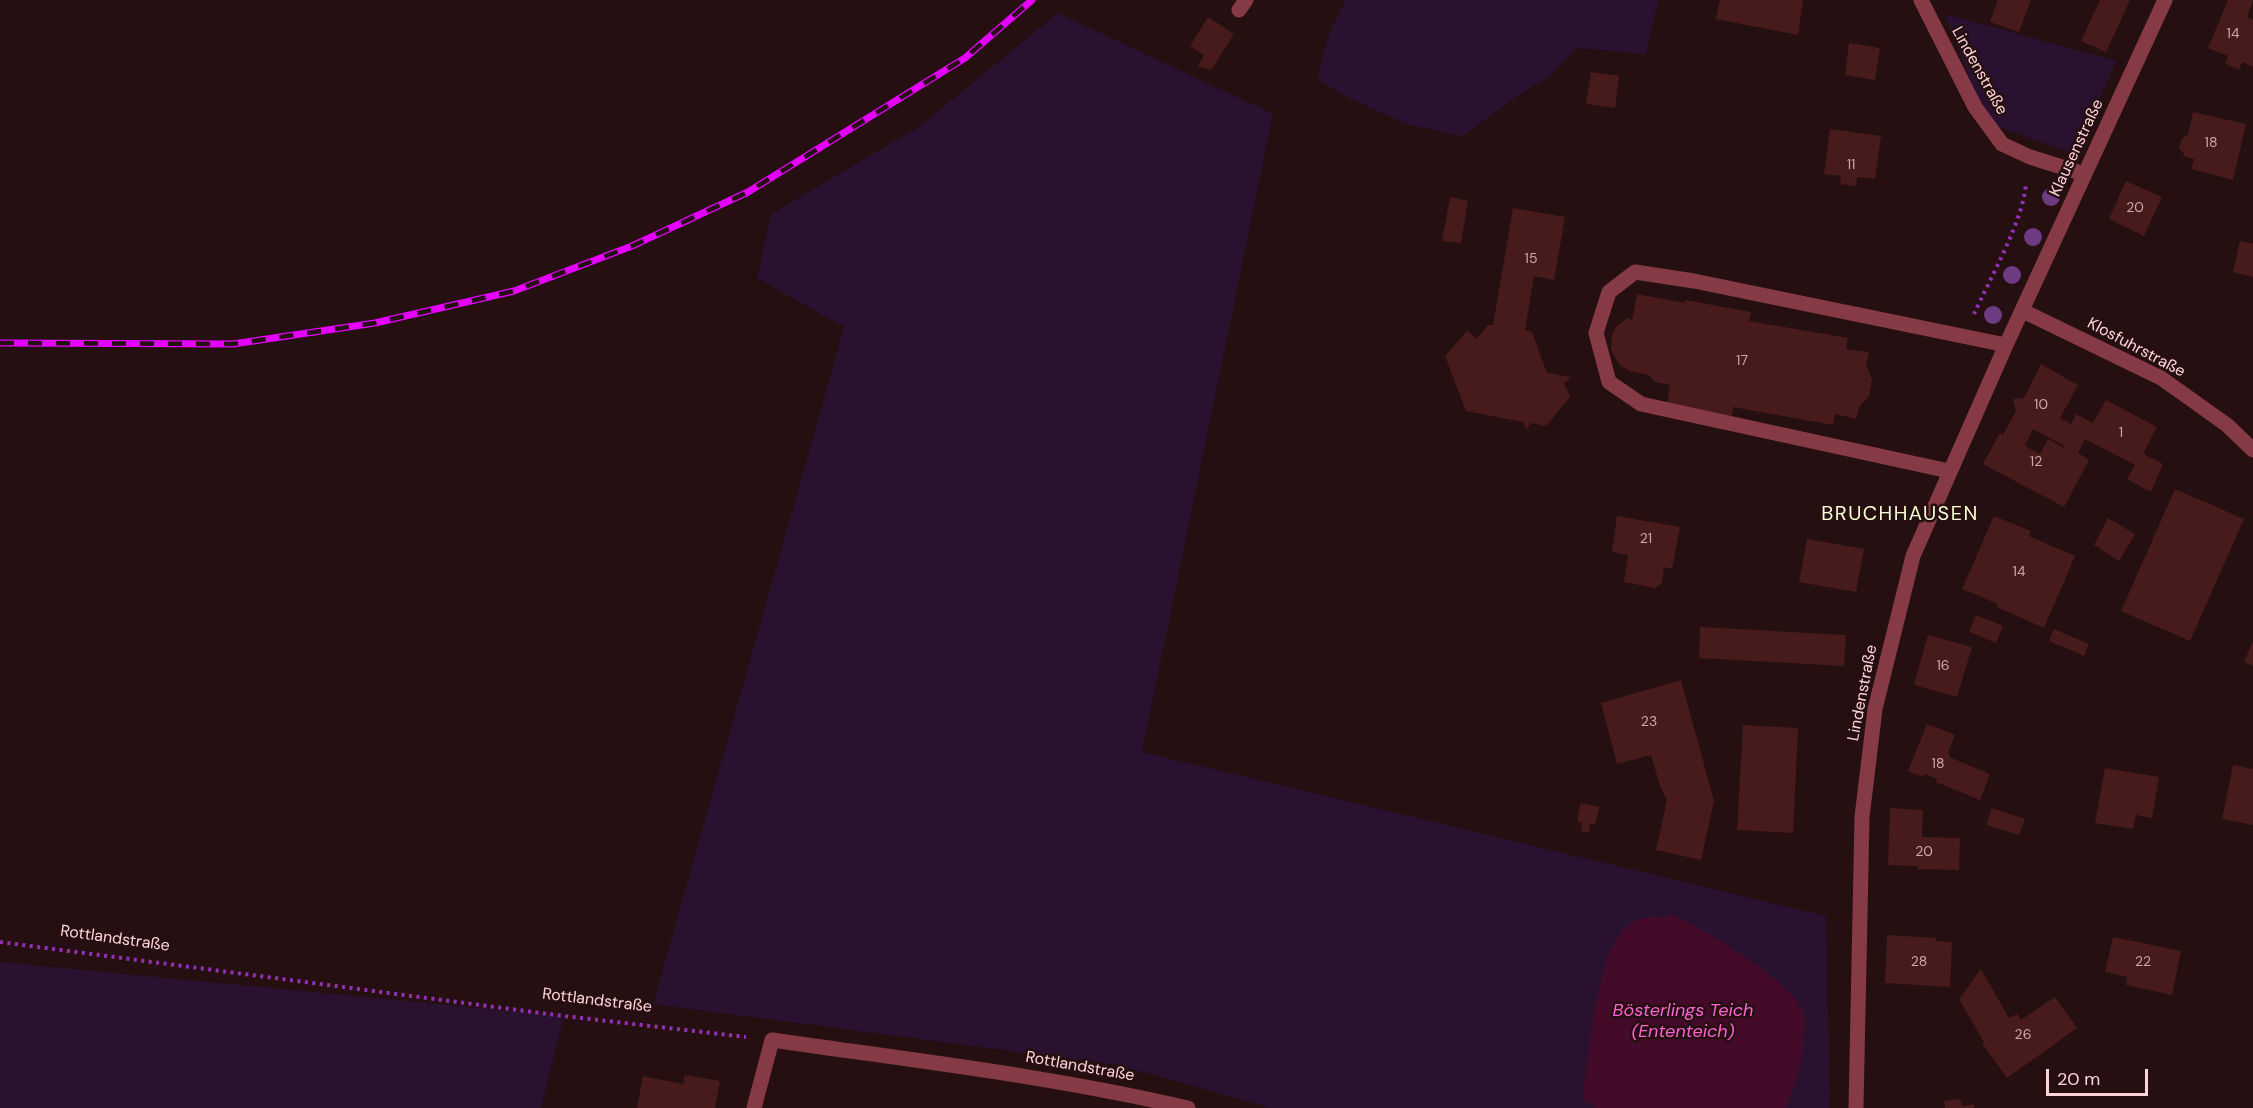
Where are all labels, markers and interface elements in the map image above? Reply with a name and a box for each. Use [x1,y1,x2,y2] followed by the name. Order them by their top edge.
[1947,24,2011,118] street label: Lindenstraße
[2227,26,2239,42] house number: 14
[2046,96,2108,200] street label: Klausenstraße
[2205,135,2217,151] house number: 18
[1847,157,1855,173] house number: 11
[2126,200,2144,216] house number: 20
[1525,251,1537,267] house number: 15
[2084,314,2188,382] street label: Klosfuhrstraße
[1736,353,1748,369] house number: 17
[2034,397,2048,413] house number: 10
[2119,425,2123,441] house number: 1
[2030,454,2042,470] house number: 12
[1821,503,1979,527] district label: BRUCHHAUSEN
[1640,531,1652,547] house number: 21
[2013,564,2025,580] house number: 14
[1844,643,1882,743] street label: Lindenstraße
[1936,658,1950,674] house number: 16
[1641,714,1657,730] house number: 23
[1932,756,1944,772] house number: 18
[1915,844,1933,860] house number: 20
[59,922,171,956] street label: Rottlandstraße
[1911,954,1927,970] house number: 28
[2135,954,2151,970] house number: 22
[541,985,653,1017] street label: Rottlandstraße
[1613,1000,1753,1042] water label: Bösterlings Teich (Ententeich)
[2015,1027,2031,1043] house number: 26
[1024,1048,1136,1086] street label: Rottlandstraße
[2049,1057,2151,1095] scale bar
[2057,1067,2100,1091] text: 20 m

